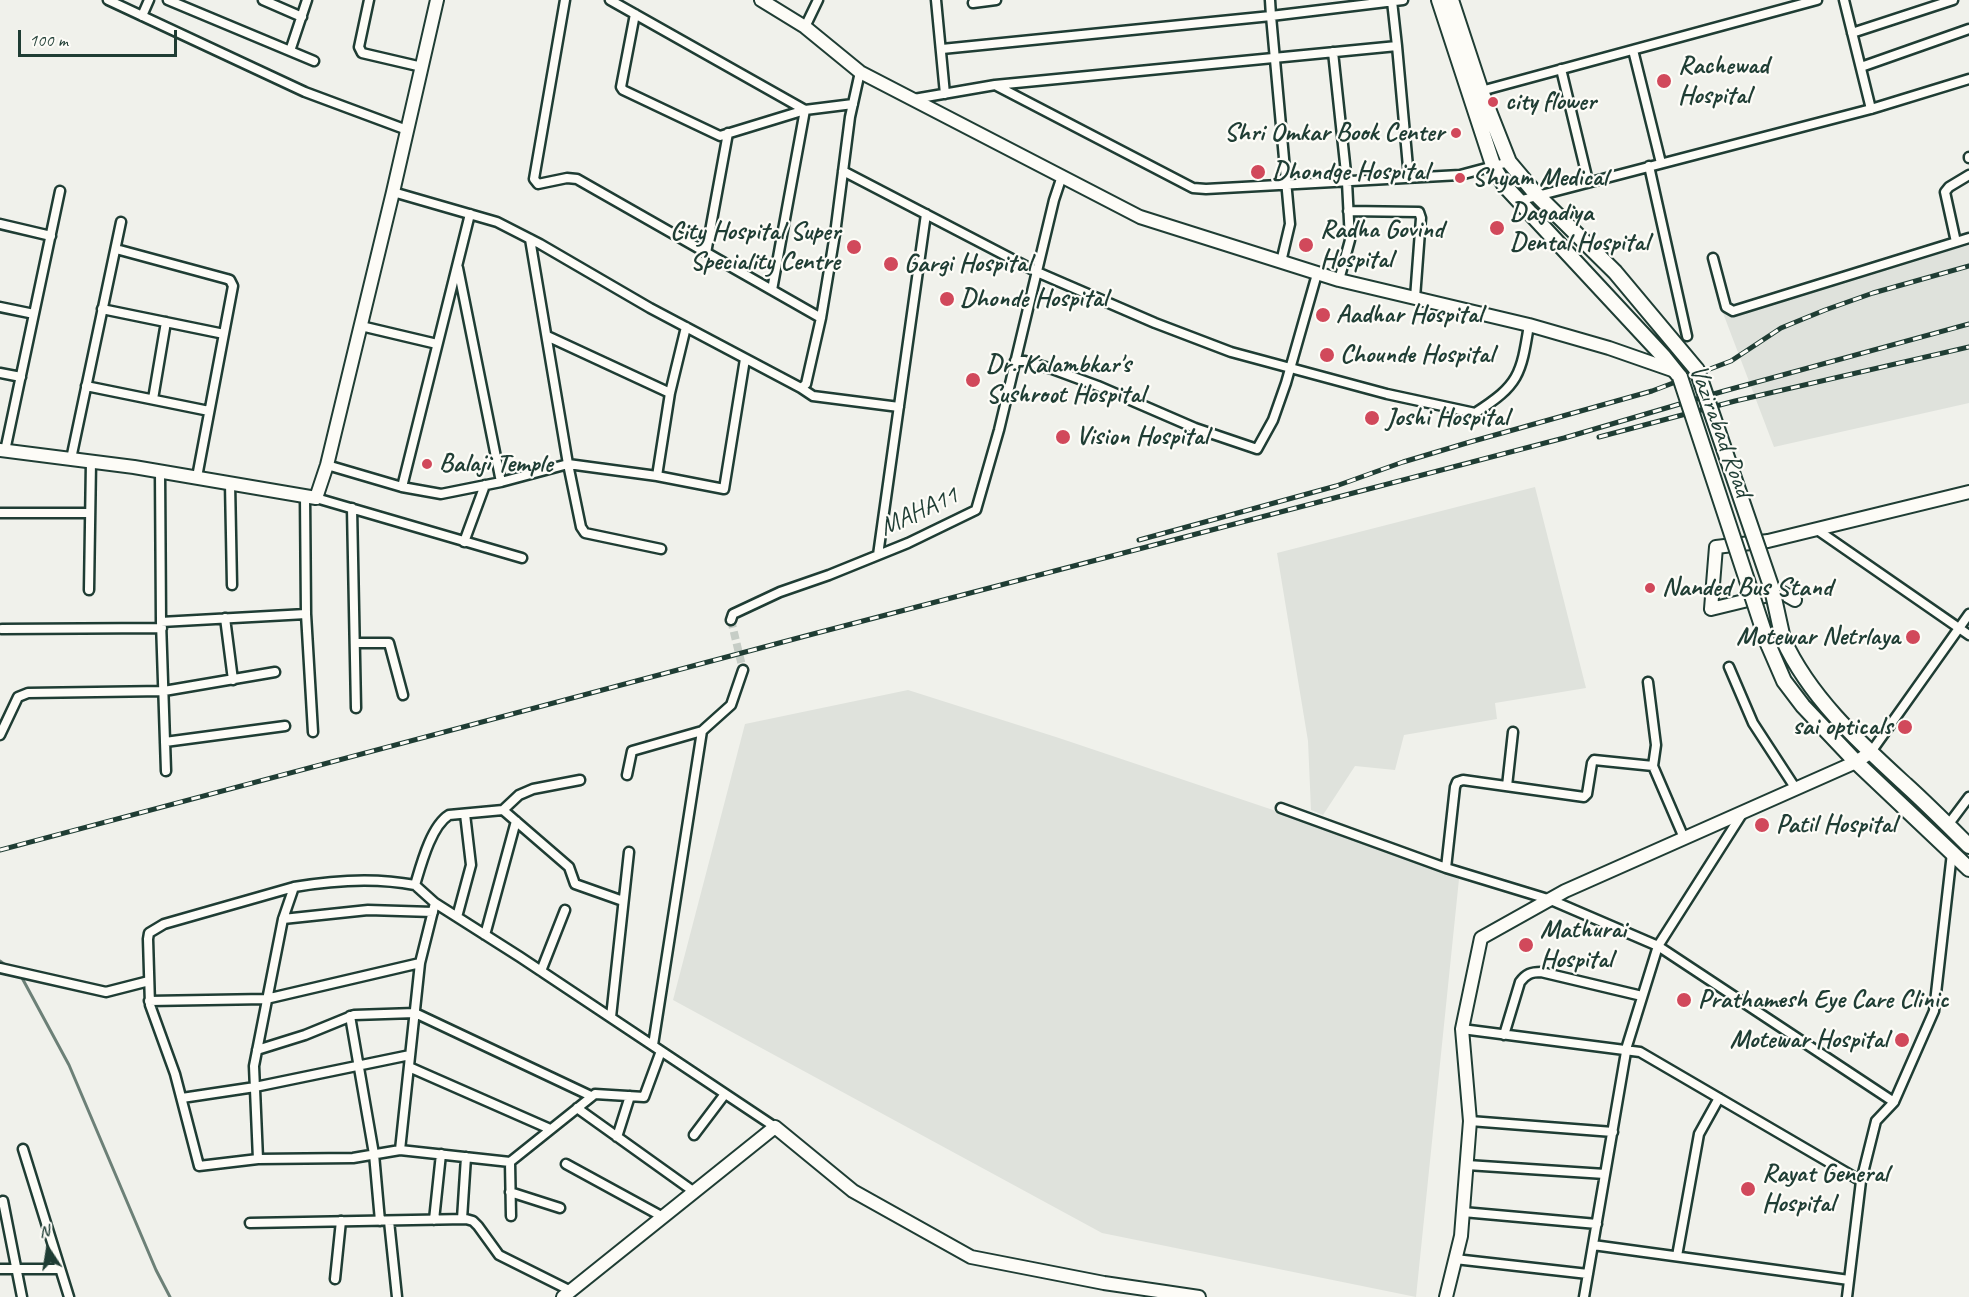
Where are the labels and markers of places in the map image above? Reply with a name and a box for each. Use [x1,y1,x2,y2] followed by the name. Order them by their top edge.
[1678,50,1768,112] place label: Rachewad Hospital
[1655,72,1673,90] marker: Rachewad Hospital
[1505,86,1596,118] place label: city flower
[1486,95,1500,109] marker: city flower
[1224,117,1444,149] place label: Shri Omkar Book Center
[1449,126,1463,140] marker: Shri Omkar Book Center
[1272,156,1429,188] place label: Dhondge Hospital
[1472,162,1607,194] place label: Shyam Medical
[1249,163,1267,181] marker: Dhondge Hospital
[1453,171,1467,185] marker: Shyam Medical
[1510,197,1649,258] place label: Dagadiya Dental Hospital
[1320,214,1443,276] place label: Radha Govind Hospital
[670,216,840,278] place label: City Hospital Super Speciality Centre
[1488,219,1506,237] marker: Dagadiya Dental Hospital
[1297,236,1315,254] marker: Radha Govind Hospital
[845,238,863,256] marker: City Hospital Super Speciality Centre
[904,248,1031,280] place label: Gargi Hospital
[882,255,900,273] marker: Gargi Hospital
[960,283,1107,315] place label: Dhonde Hospital
[938,290,956,308] marker: Dhonde Hospital
[1336,299,1482,331] place label: Aadhar Hospital
[1314,306,1332,324] marker: Aadhar Hospital
[1340,339,1494,371] place label: Chounde Hospital
[1318,346,1336,364] marker: Chounde Hospital
[986,349,1145,410] place label: Dr. Kalambkar's Sushroot Hospital
[964,371,982,389] marker: Dr. Kalambkar's Sushroot Hospital
[1386,402,1508,434] place label: Joshi Hospital
[1363,409,1381,427] marker: Joshi Hospital
[1076,421,1208,453] place label: Vision Hospital
[1054,428,1072,446] marker: Vision Hospital
[439,448,553,480] place label: Balaji Temple
[420,457,434,471] marker: Balaji Temple
[1662,572,1832,604] place label: Nanded Bus Stand
[1643,581,1657,595] marker: Nanded Bus Stand
[1736,621,1900,653] place label: Motewar Netrlaya
[1904,628,1922,646] marker: Motewar Netrlaya
[1792,711,1892,743] place label: sai opticals
[1896,718,1914,736] marker: sai opticals
[1776,809,1896,841] place label: Patil Hospital
[1753,816,1771,834] marker: Patil Hospital
[1540,914,1626,976] place label: Mathurai Hospital
[1517,936,1535,954] marker: Mathurai Hospital
[1698,984,1948,1016] place label: Prathamesh Eye Care Clinic
[1675,991,1693,1009] marker: Prathamesh Eye Care Clinic
[1730,1024,1888,1056] place label: Motewar Hospital
[1893,1031,1911,1049] marker: Motewar Hospital
[1762,1158,1888,1220] place label: Rayat General Hospital
[1739,1180,1757,1198] marker: Rayat General Hospital

